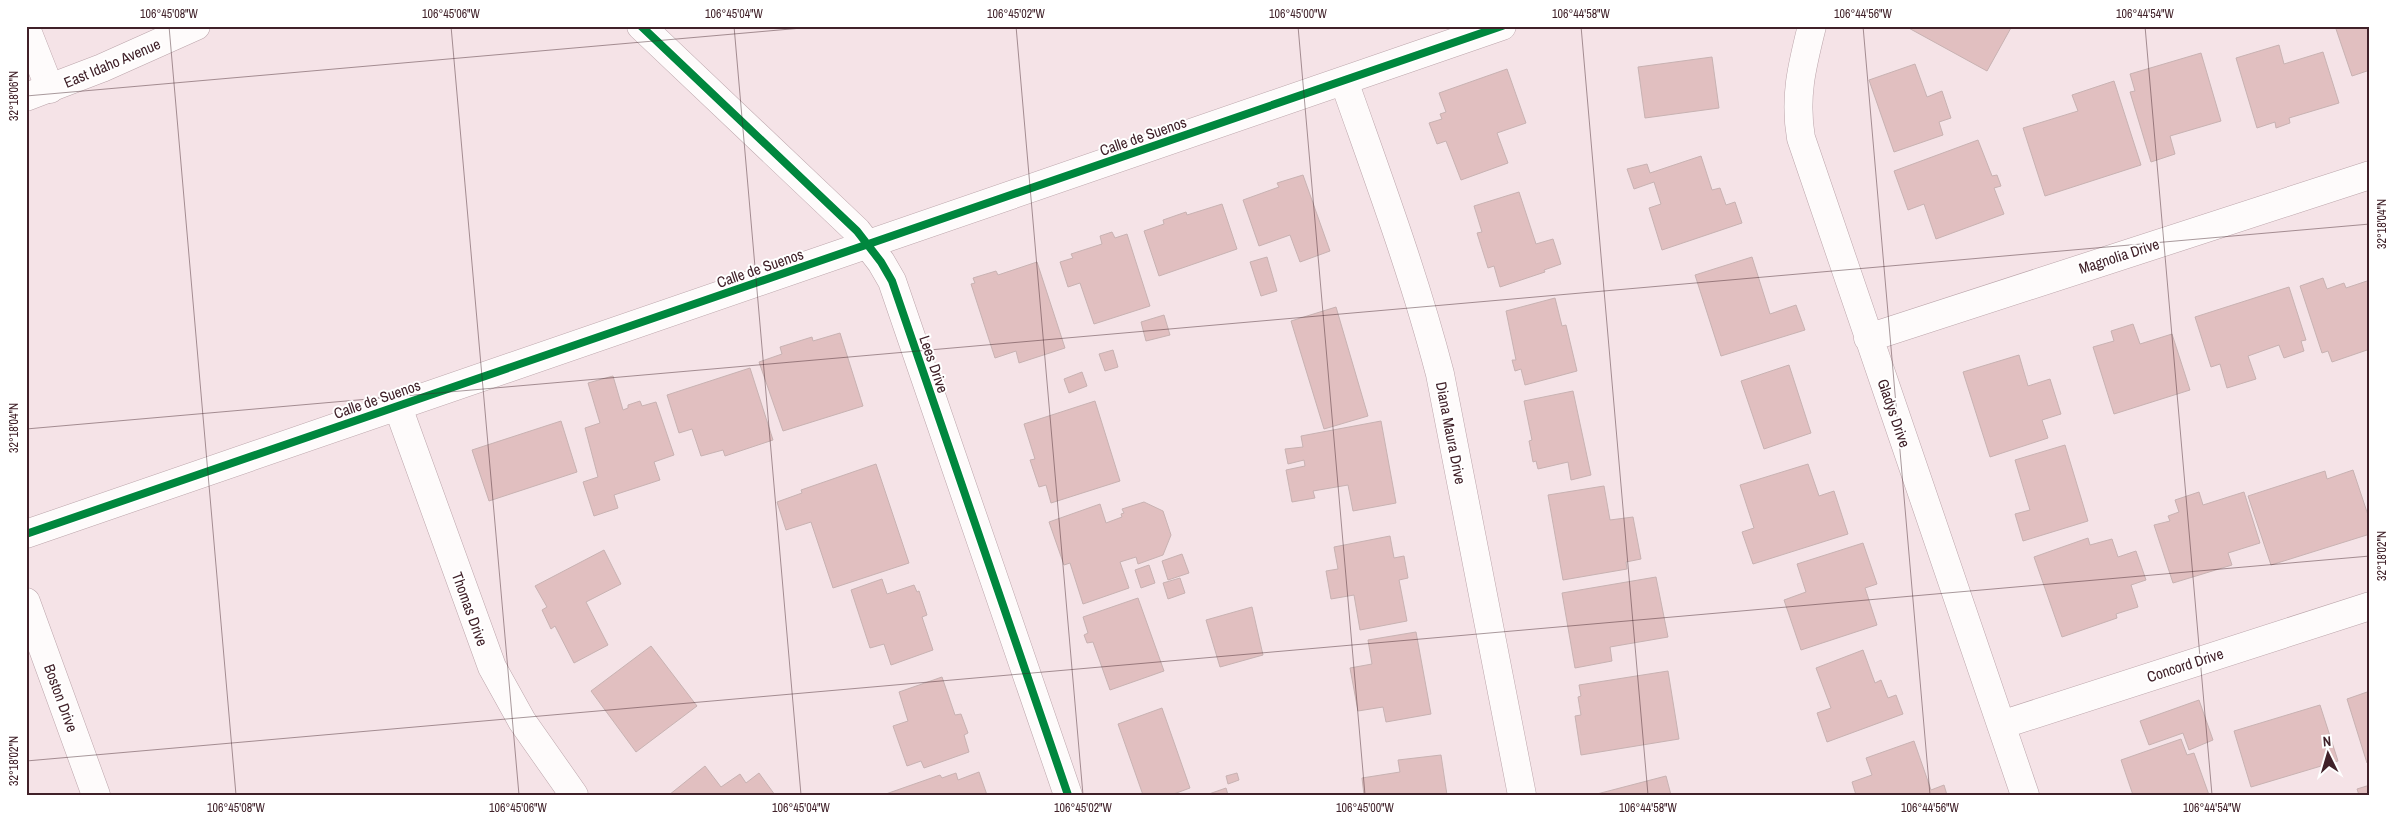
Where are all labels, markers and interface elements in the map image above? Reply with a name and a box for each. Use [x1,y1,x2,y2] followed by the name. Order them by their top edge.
[140,6,199,22] text: 106°45'08"W
[422,6,481,22] text: 106°45'06"W
[705,6,764,22] text: 106°45'04"W
[987,6,1046,22] text: 106°45'02"W
[1269,6,1328,22] text: 106°45'00"W
[1552,6,1611,22] text: 106°44'58"W
[1834,6,1893,22] text: 106°44'56"W
[2116,6,2175,22] text: 106°44'54"W
[60,33,164,93] street label: East Idaho Avenue
[6,71,22,121] text: 32°18'06"N
[1097,111,1189,161] street label: Calle de Suenos
[2374,199,2390,249] text: 32°18'04"N
[2076,233,2162,279] street label: Magnolia Drive
[714,243,806,293] street label: Calle de Suenos
[914,332,954,396] street label: Lees Drive
[331,374,423,424] street label: Calle de Suenos
[1872,376,1916,450] street label: Gladys Drive
[1431,380,1471,486] street label: Diana Maura Drive
[6,403,22,453] text: 32°18'04"N
[2374,531,2390,581] text: 32°18'02"N
[447,569,493,649] street label: Thomas Drive
[2144,643,2226,687] street label: Concord Drive
[39,661,83,735] street label: Boston Drive
[2304,728,2354,778] north arrow
[2322,732,2332,750] text: N
[6,736,22,786] text: 32°18'02"N
[207,800,266,816] text: 106°45'08"W
[489,800,548,816] text: 106°45'06"W
[772,800,831,816] text: 106°45'04"W
[1054,800,1113,816] text: 106°45'02"W
[1336,800,1395,816] text: 106°45'00"W
[1619,800,1678,816] text: 106°44'58"W
[1901,800,1960,816] text: 106°44'56"W
[2183,800,2242,816] text: 106°44'54"W

